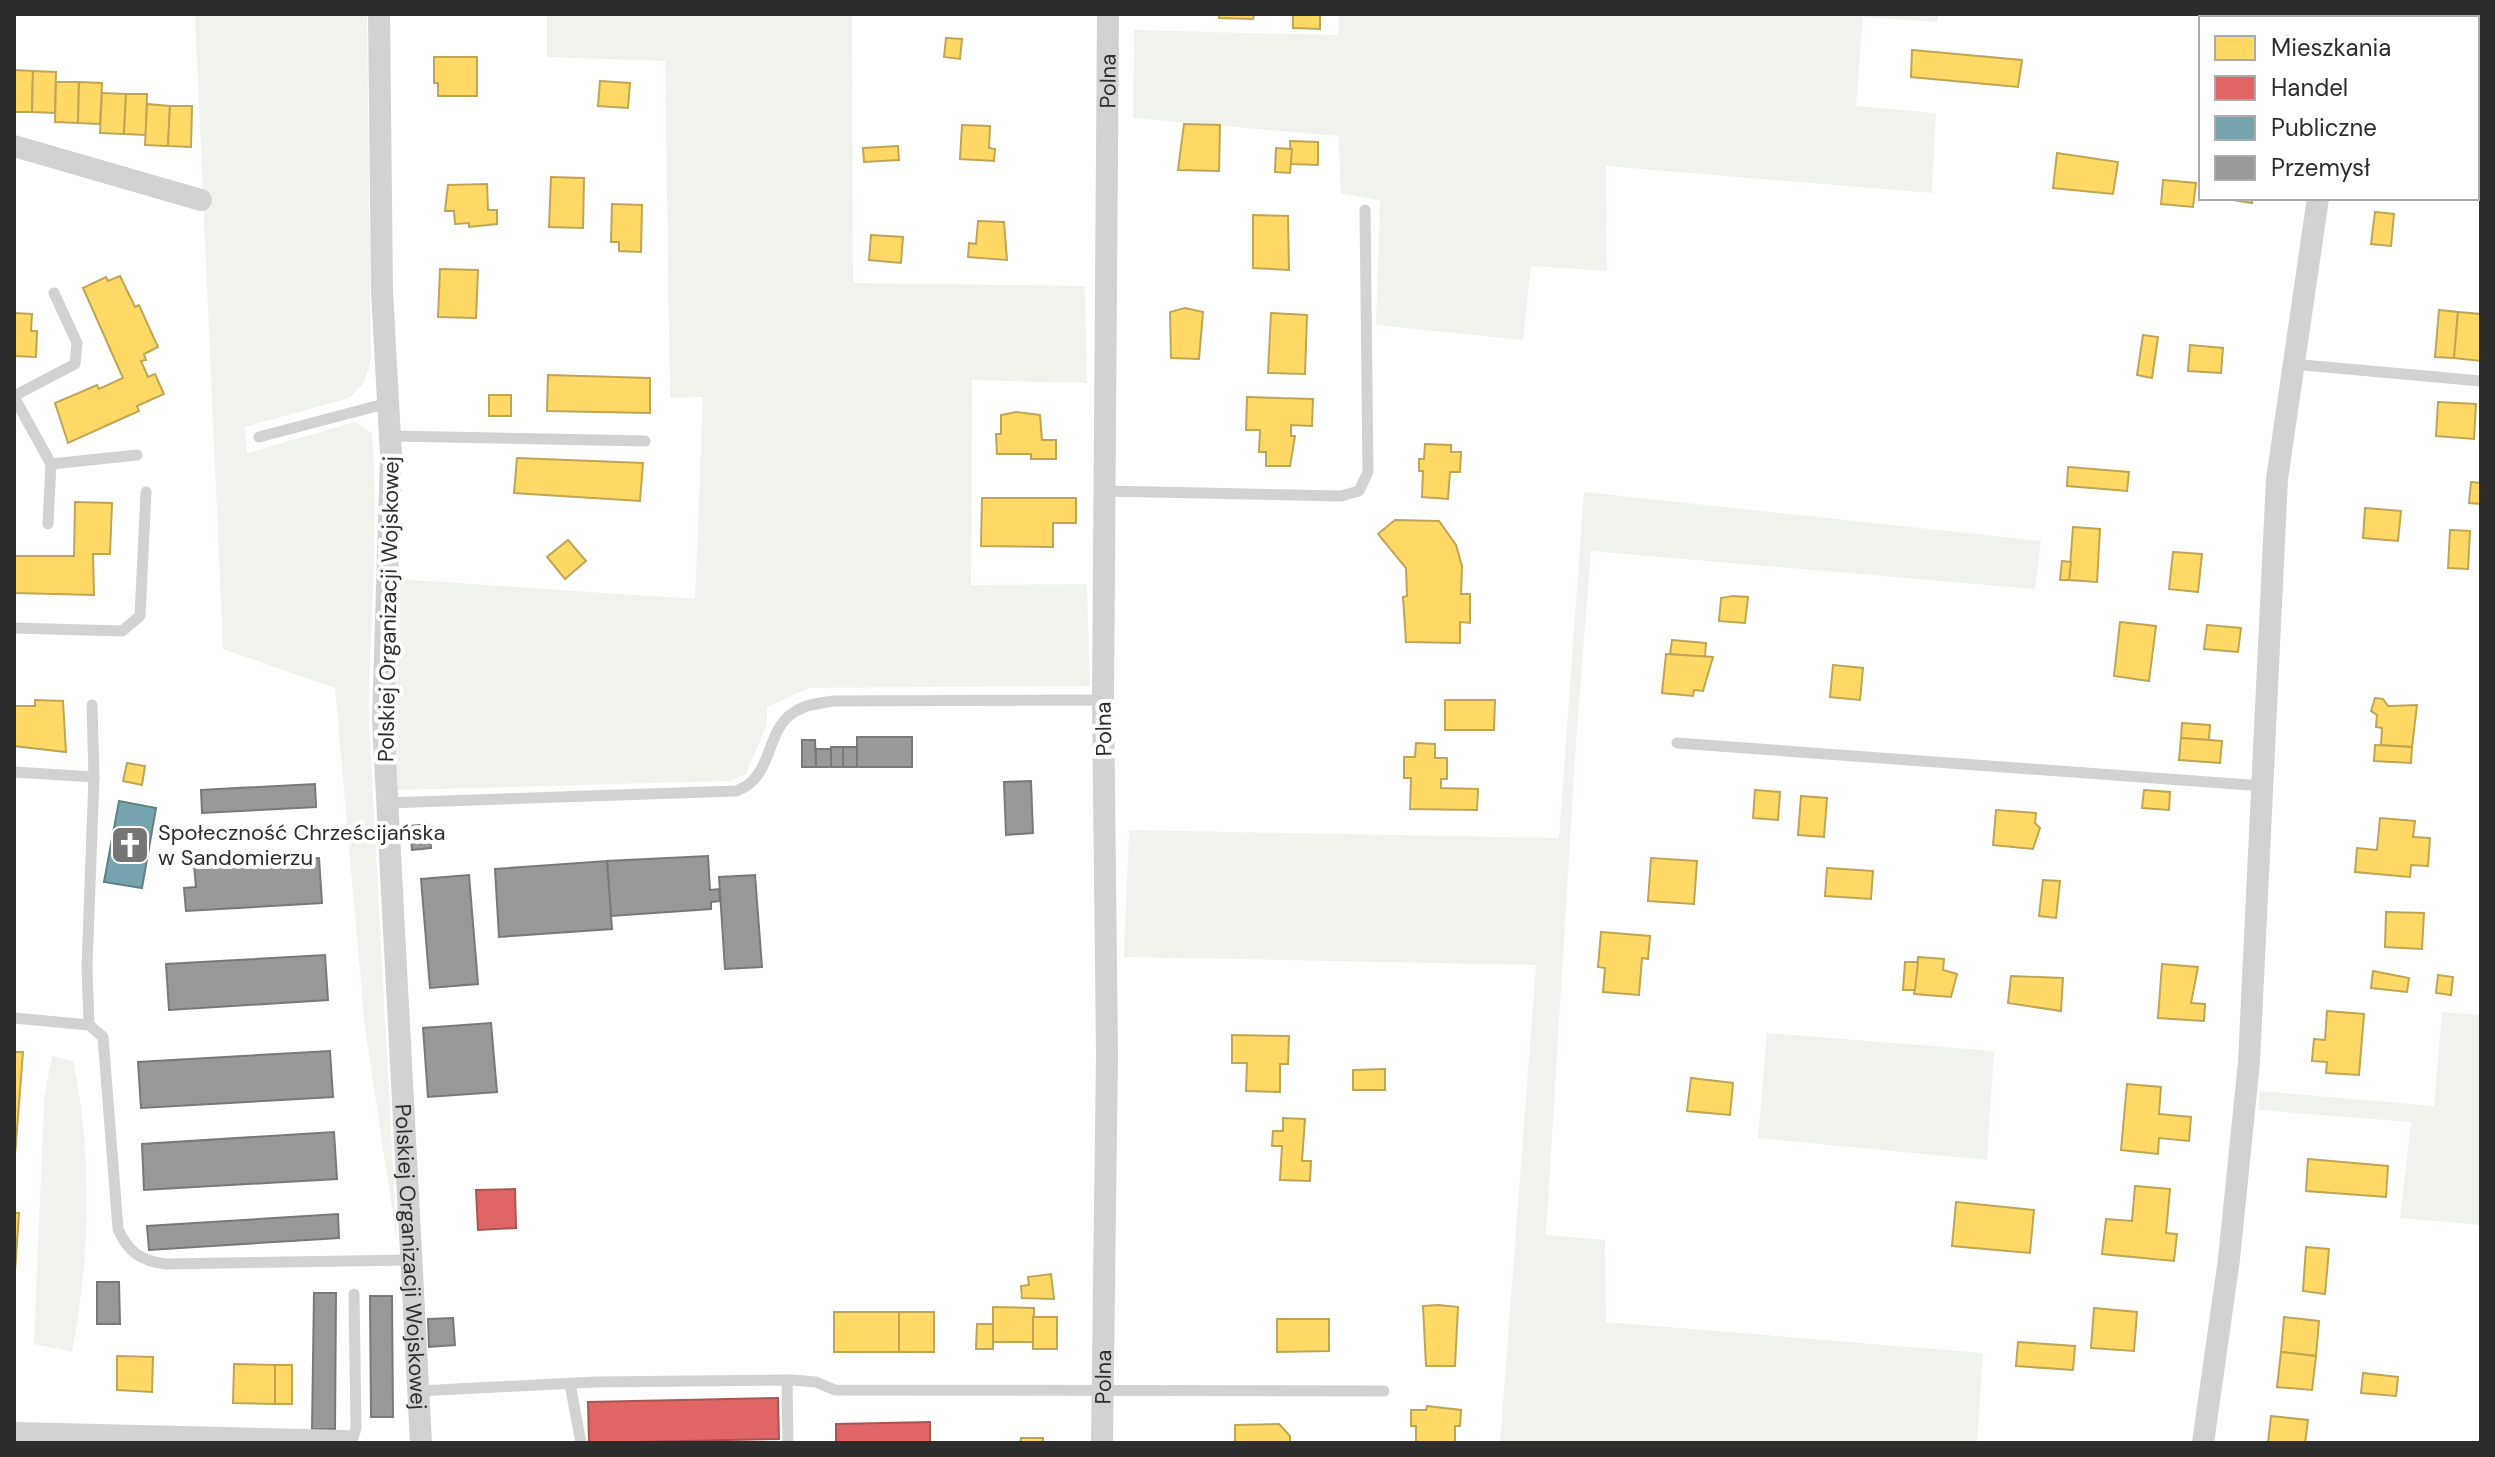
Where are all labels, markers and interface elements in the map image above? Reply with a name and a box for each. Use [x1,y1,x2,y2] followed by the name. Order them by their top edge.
[2199,16,2479,200] legend
[2271,32,2391,63] text: Mieszkania
[1093,54,1123,109] street label: Polna
[2271,72,2348,103] text: Handel
[2271,112,2377,143] text: Publiczne
[2271,152,2370,183] text: Przemysł
[371,456,406,762] street label: Polskiej Organizacji Wojskowej
[1089,701,1118,757] street label: Polna
[158,818,445,872] place label: Społeczność Chrześcijańska w Sandomierzu
[109,824,151,866] church icon: Społeczność Chrześcijańska w Sandomierzu
[388,1103,433,1411] street label: Polskiej Organizacji Wojskowej
[1088,1349,1118,1405] street label: Polna

